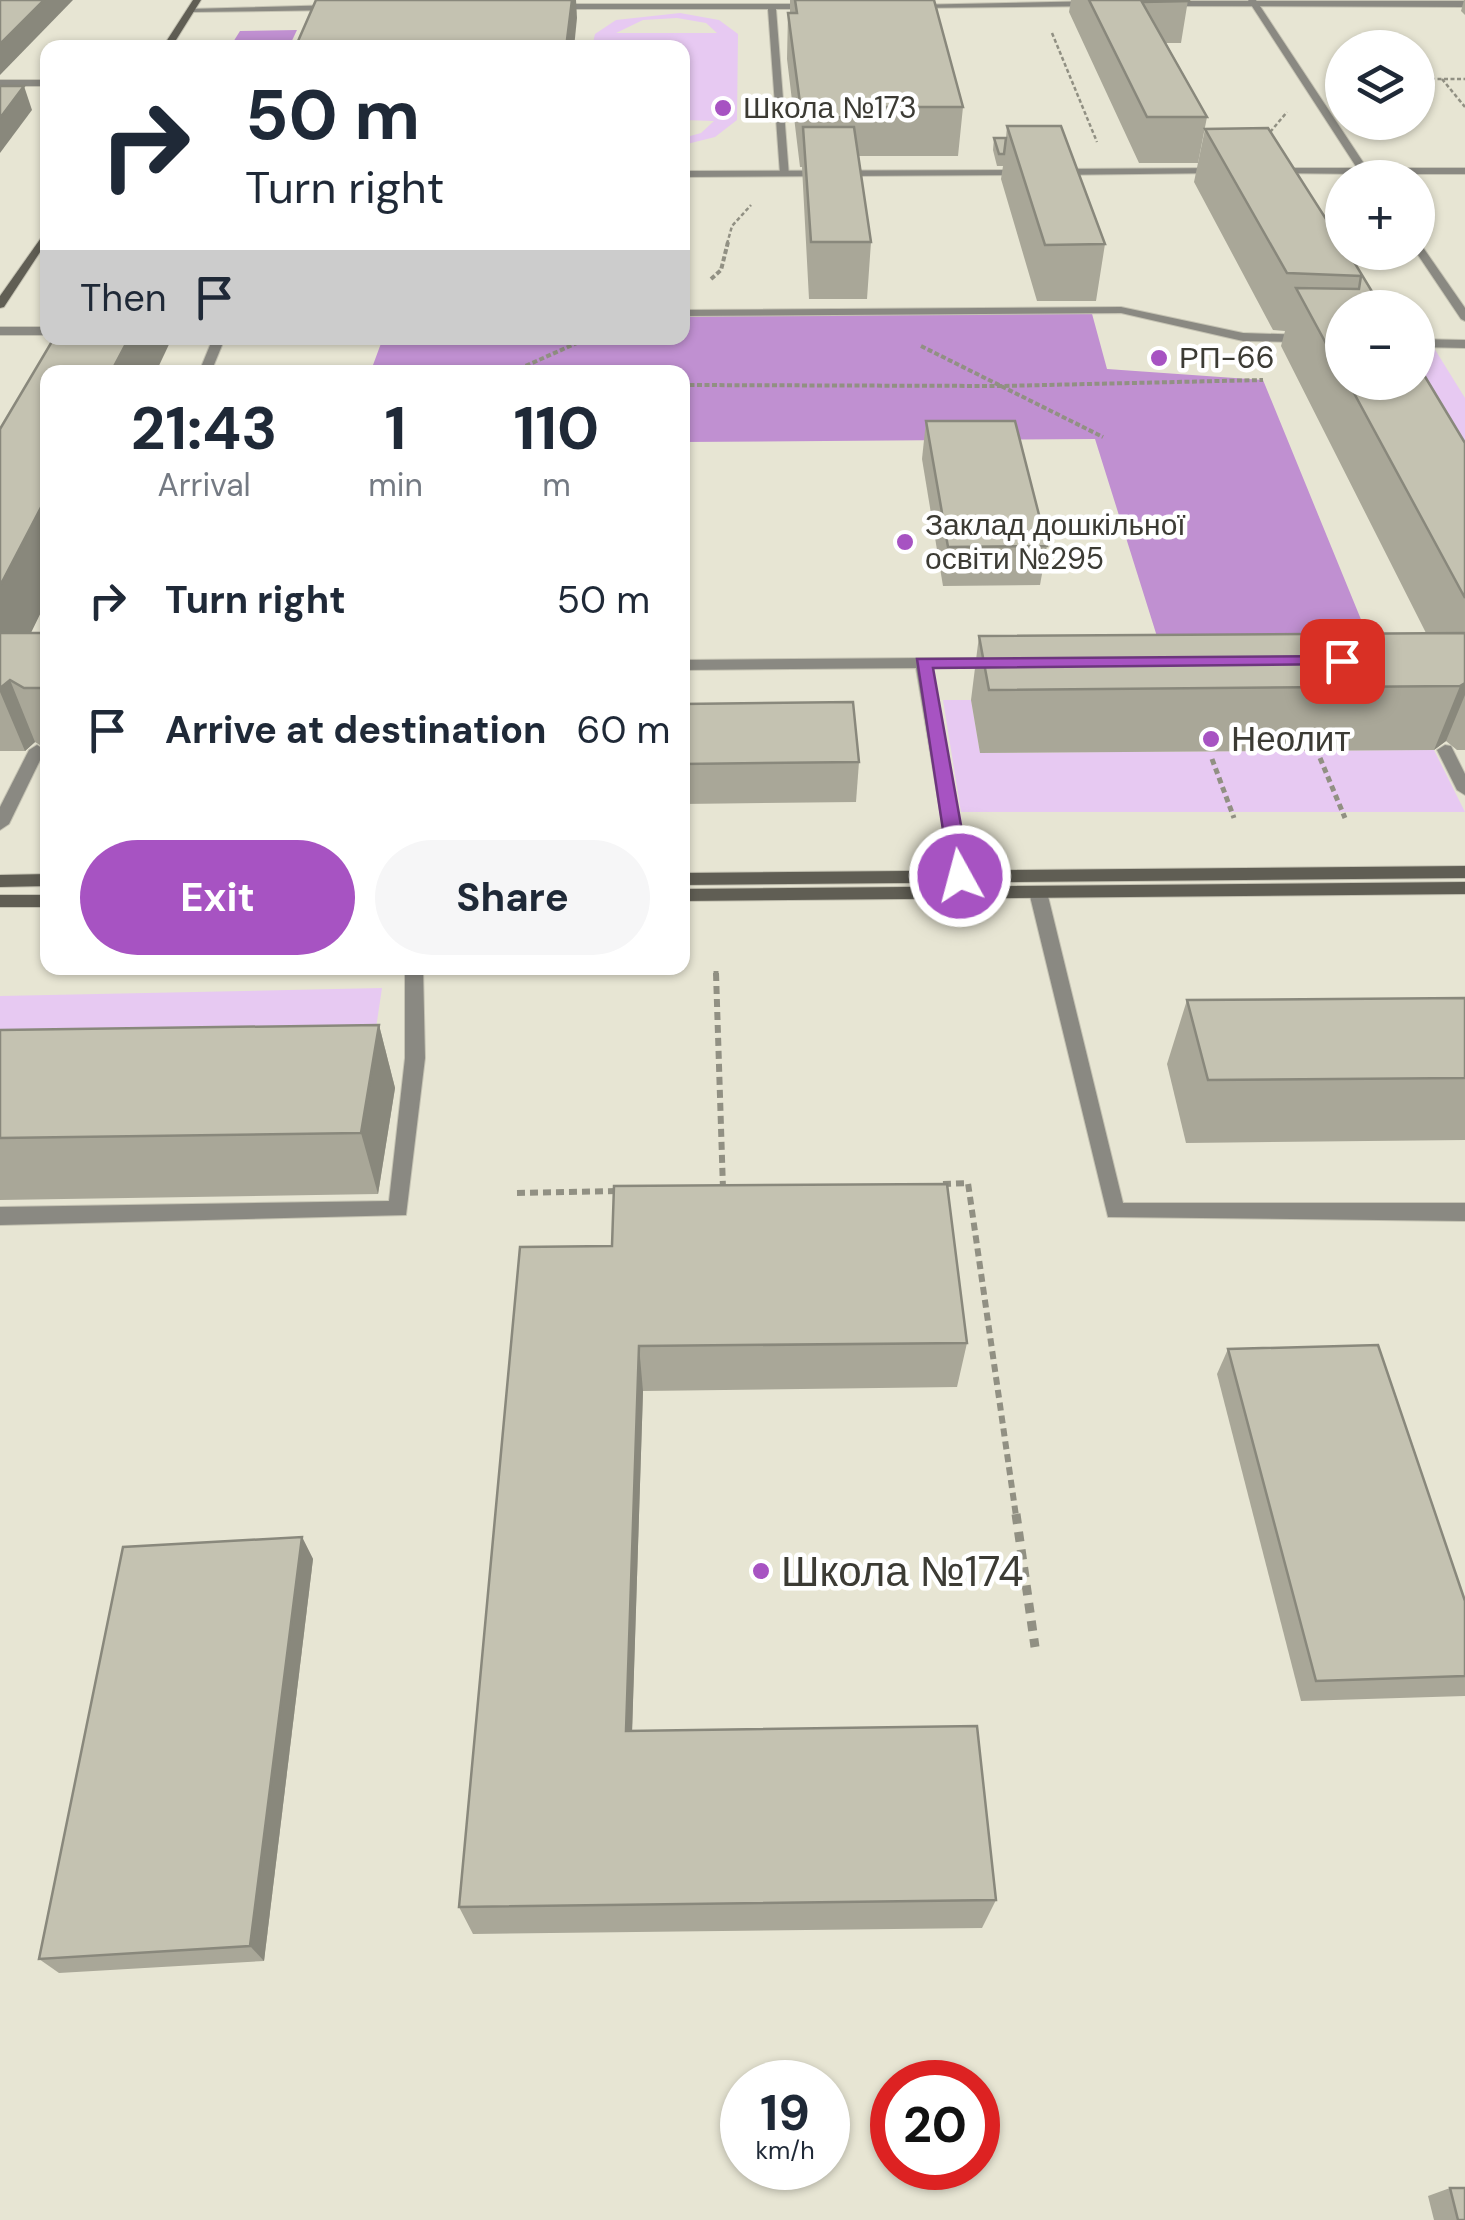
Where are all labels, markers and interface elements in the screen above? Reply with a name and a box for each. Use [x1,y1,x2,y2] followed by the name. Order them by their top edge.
[1325,30,1435,400] map controls
[1325,30,1435,140] button: layers
[245,70,420,161] text: 50 m
[80,80,210,210] icon: right
[743,88,917,127] place label: Школа №173
[712,97,734,119] marker: Школа №173
[245,158,444,217] text: Turn right
[1325,160,1435,270] button: +
[187,270,242,325] icon: arrive
[80,273,167,323] text: Then
[1325,290,1435,400] button: −
[1179,338,1274,377] place label: РП-66
[1148,347,1170,369] marker: РП-66
[131,389,278,468] text: 21:43
[385,389,406,468] text: 1
[513,389,599,468] text: 110
[157,464,251,506] text: Arrival
[368,464,423,506] text: min
[542,464,571,506] text: m
[925,505,1186,578] place label: Заклад дошкільної освіти №295
[894,531,916,553] marker: Заклад дошкільної освіти №295
[80,573,135,628] icon: right
[165,575,346,625] text: Turn right
[557,575,650,625] text: 50 m
[1300,619,1385,704] pin
[1315,634,1370,689] icon: arrive
[80,703,135,758] icon: arrive
[165,705,547,755] text: Arrive at destination
[577,705,670,755] text: 60 m
[1231,716,1350,762] place label: Неолит
[1200,728,1222,750] marker: Неолит
[908,824,1012,928] position arrow
[80,840,355,955] button: Exit
[375,840,650,955] button: Share
[781,1544,1023,1599] place label: Школа №174
[750,1560,772,1582] marker: Школа №174
[870,2060,1000,2190] speed limit sign: 20
[760,2080,810,2146] text: 19
[755,2134,815,2167] text: km/h

